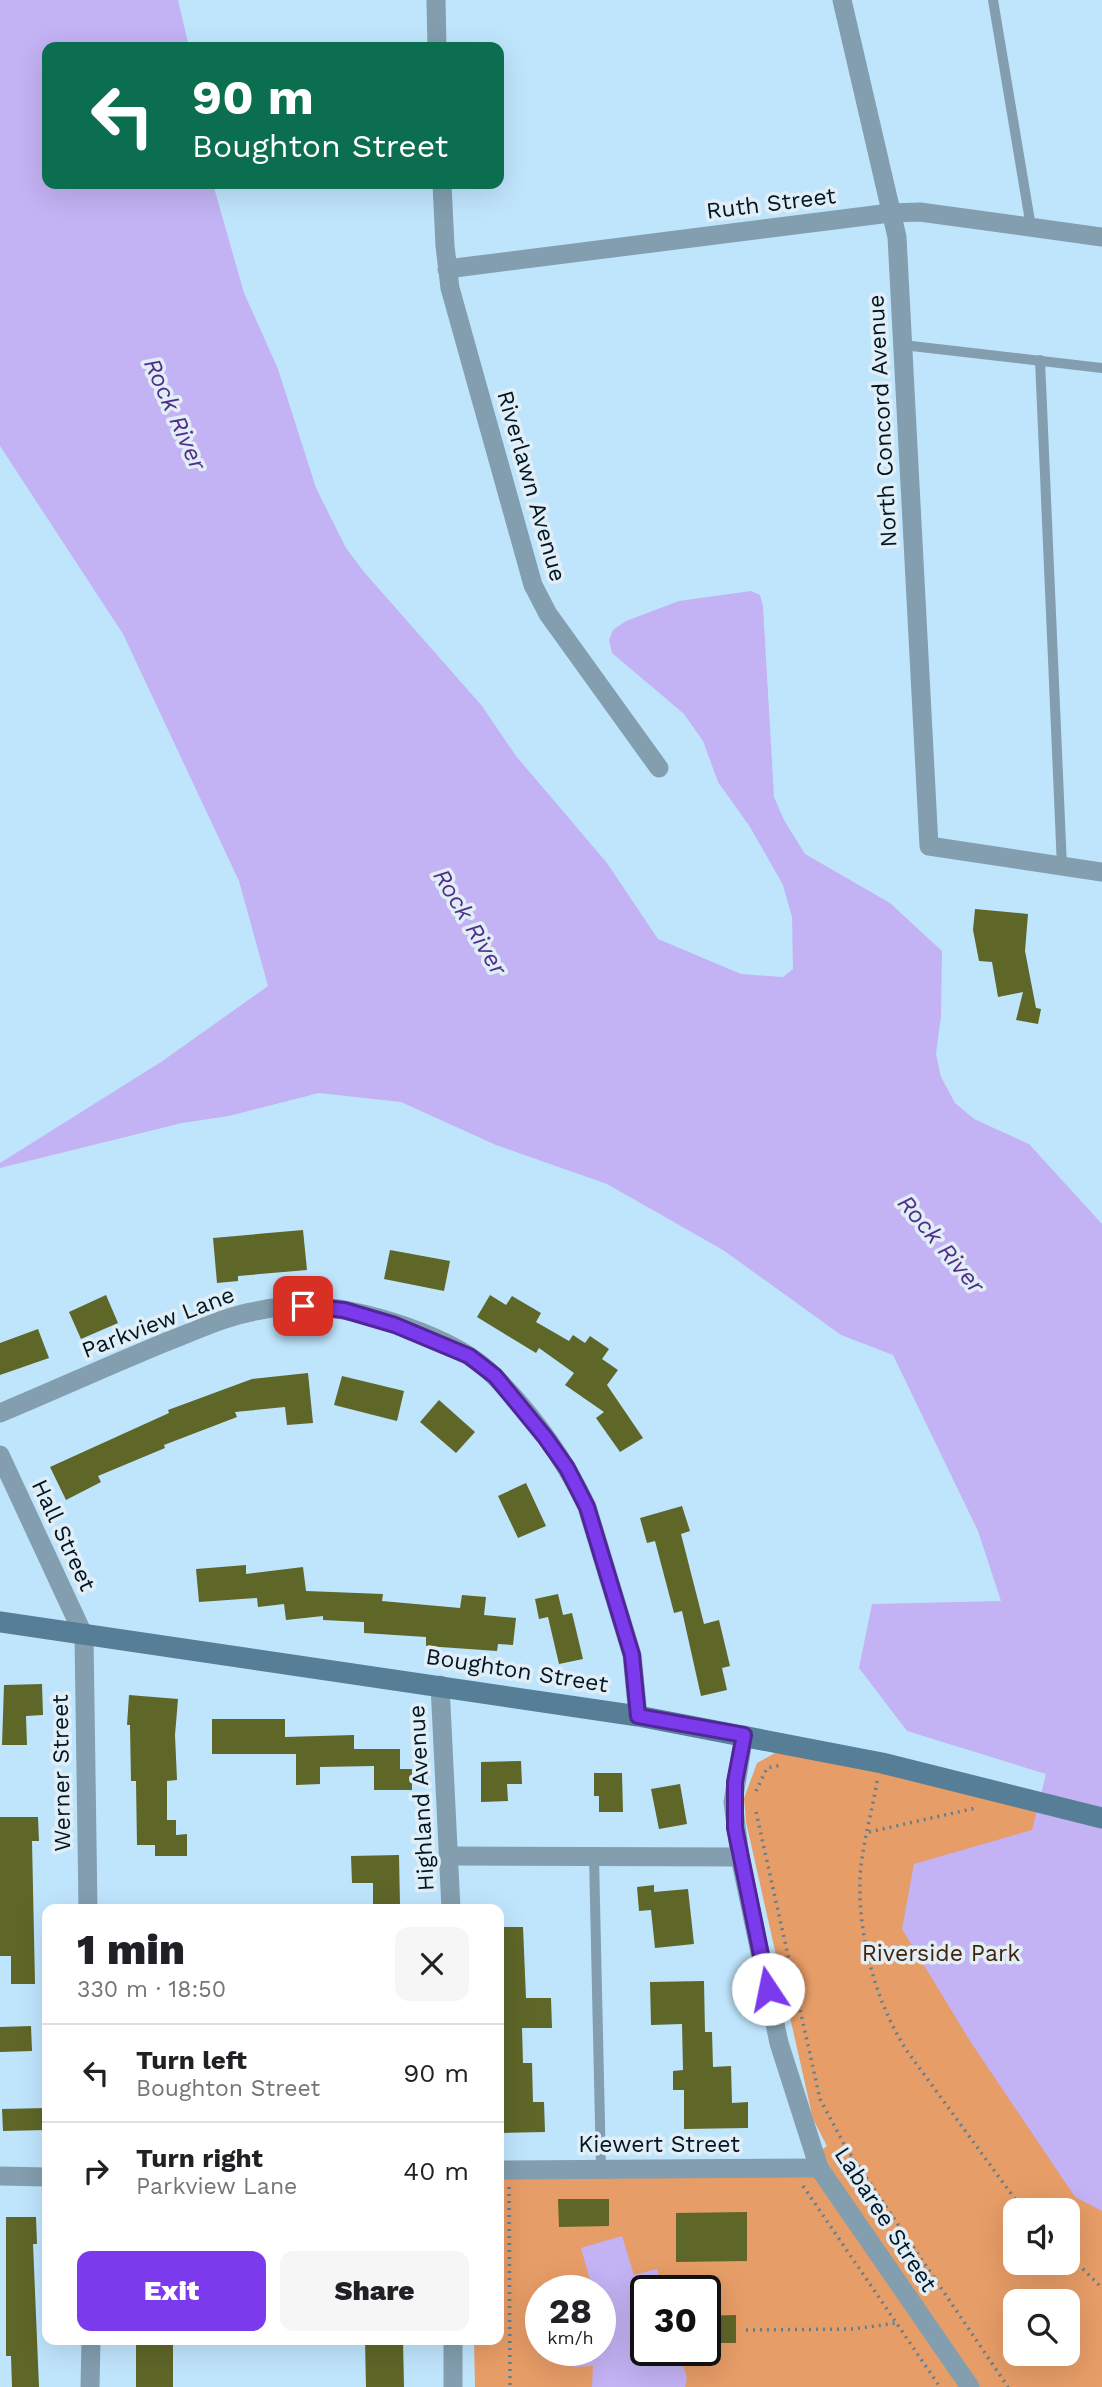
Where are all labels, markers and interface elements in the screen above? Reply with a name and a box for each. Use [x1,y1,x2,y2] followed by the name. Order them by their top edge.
[192,68,314,126] text: 90 m
[77,70,168,161] icon: left
[192,127,448,165] text: Boughton Street
[705,182,838,225] street label: Ruth Street
[862,294,903,548] street label: North Concord Avenue
[138,354,213,476] water label: Rock River
[491,388,572,585] street label: Riverlawn Avenue
[427,864,514,982] water label: Rock River
[892,1189,991,1300] water label: Rock River
[273,1276,333,1336] pin
[78,1281,238,1364] street label: Parkview Lane
[284,1287,322,1325] icon: arrive
[26,1475,101,1596] street label: Hall Street
[424,1643,610,1698] street label: Boughton Street
[47,1694,76,1852] street label: Werner Street
[403,1704,440,1892] street label: Highland Avenue
[77,1925,185,1974] text: 1 min
[395,1927,469,2001] button: close
[862,1940,1020,1967] park label: Riverside Park
[731,1952,805,2026] position arrow
[77,1976,226,2003] text: 330 m · 18:50
[136,2045,247,2075] text: Turn left
[77,2054,115,2092] icon: left
[403,2058,469,2088] text: 90 m
[136,2075,320,2102] text: Boughton Street
[578,2131,740,2158] street label: Kiewert Street
[829,2142,943,2297] street label: Labaree Street
[136,2143,263,2173] text: Turn right
[77,2152,115,2190] icon: right
[403,2156,469,2186] text: 40 m
[136,2173,297,2200] text: Parkview Lane
[1003,2198,1080,2366] map controls
[1003,2198,1080,2275] button: sound
[77,2251,266,2331] button: Exit
[280,2251,469,2331] button: Share
[630,2275,721,2366] speed limit sign: 30
[1003,2289,1080,2366] button: search
[549,2290,592,2332] text: 28
[547,2327,594,2348] text: km/h

